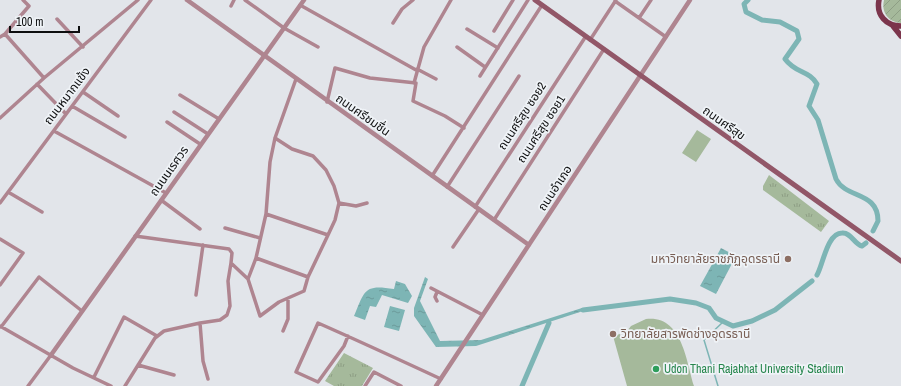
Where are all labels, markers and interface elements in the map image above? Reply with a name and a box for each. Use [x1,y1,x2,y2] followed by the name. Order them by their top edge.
[10,8,79,34] scale bar
[16,14,43,30] text: 100 m
[40,64,94,128] street label: ถนนหมากแข้ง
[494,79,550,153] street label: ถนนศรีสุข ซอย2
[332,90,394,140] street label: ถนนศรีชมชื่น
[513,92,569,166] street label: ถนนศรีสุข ซอย1
[699,102,749,144] street label: ถนนศรีสุข
[146,143,192,199] street label: ถนนนเรศวร
[534,162,576,214] street label: ถนนอำเภอ
[651,251,780,267] place label: มหาวิทยาลัยราชภัฏอุดรธานี
[783,254,793,264] marker: มหาวิทยาลัยราชภัฏอุดรธานี
[620,326,750,342] place label: วิทยาลัยสารพัดช่างอุดรธานี
[608,329,618,339] marker: วิทยาลัยสารพัดช่างอุดรธานี
[664,361,844,377] place label: Udon Thani Rajabhat University Stadium
[651,364,661,374] marker: Udon Thani Rajabhat University Stadium

